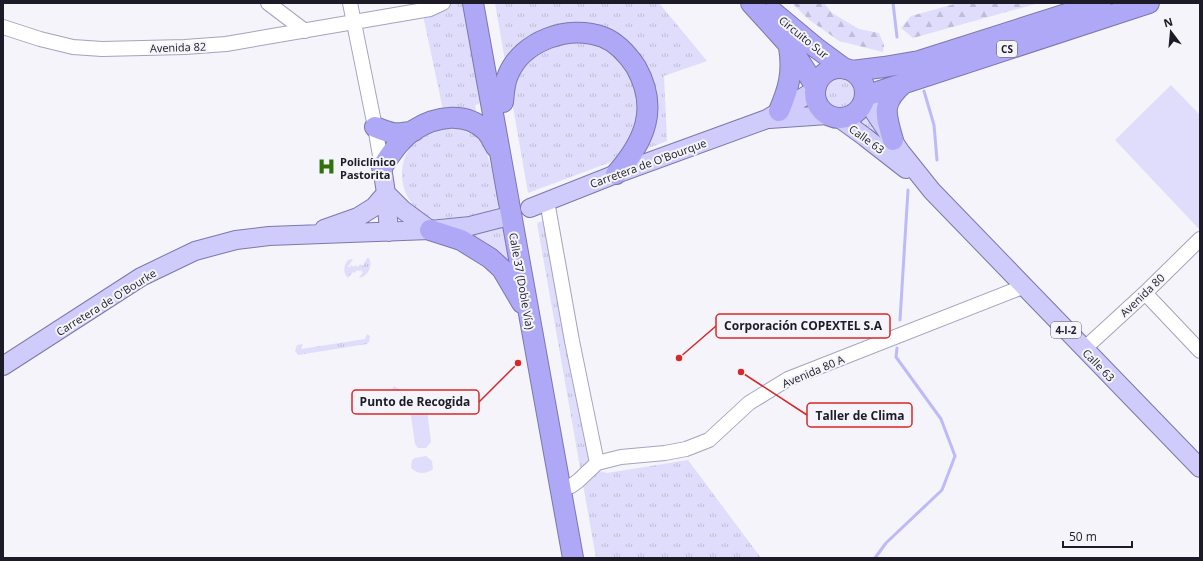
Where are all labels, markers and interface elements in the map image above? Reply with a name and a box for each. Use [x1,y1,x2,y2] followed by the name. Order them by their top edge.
[776,12,832,62] street label: Circuito Sur
[1151,12,1191,52] north arrow
[1162,13,1174,30] text: N
[150,39,206,55] street label: Avenida 82
[997,41,1017,57] road number: CS
[846,121,888,157] street label: Calle 63
[588,135,708,191] street label: Carretera de O'Bourque
[340,154,396,182] place label: Policlínico Pastorita
[317,157,337,177] hospital icon: Policlínico Pastorita
[506,231,538,331] street label: Calle 37 (Doble Vía)
[53,265,159,339] street label: Carretera de O'Bourke
[1116,270,1168,320] street label: Avenida 80
[716,314,890,338] callout: Corporación COPEXTEL S.A
[724,317,883,334] text: Corporación COPEXTEL S.A
[1051,322,1081,338] road number: 4-I-2
[1080,345,1118,385] street label: Calle 63
[780,351,846,391] street label: Avenida 80 A
[352,390,479,414] callout: Punto de Recogida
[360,393,470,410] text: Punto de Recogida
[807,403,912,427] callout: Taller de Clima
[816,407,904,424] text: Taller de Clima
[1063,523,1132,549] scale bar
[1069,528,1097,545] text: 50 m

